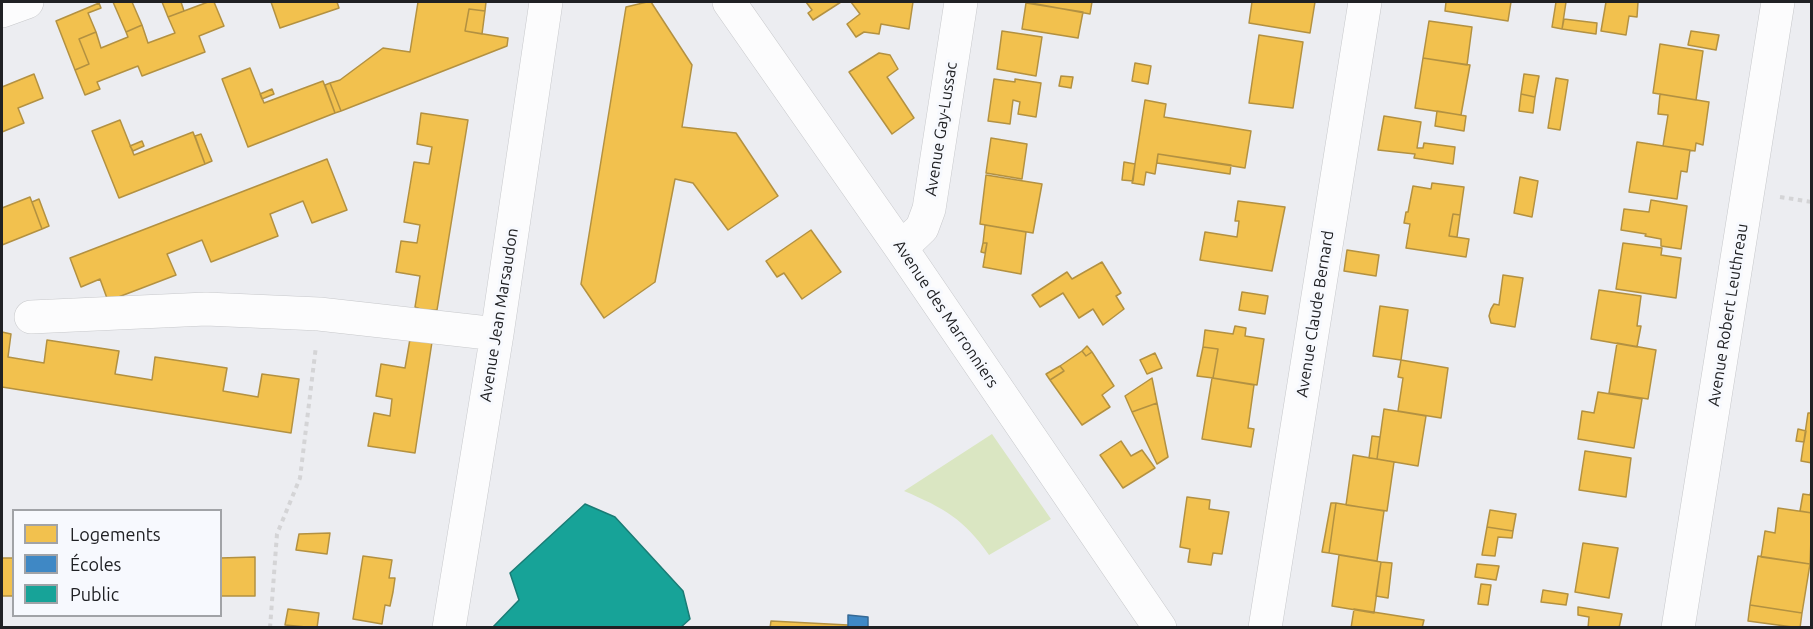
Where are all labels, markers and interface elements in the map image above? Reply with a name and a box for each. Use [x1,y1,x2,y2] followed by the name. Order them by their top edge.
[921,61,961,197] street label: Avenue Gay-Lussac
[1704,222,1752,408] street label: Avenue Robert Leuthreau
[476,227,522,403] street label: Avenue Jean Marsaudon
[1292,229,1338,399] street label: Avenue Claude Bernard
[889,237,1003,391] street label: Avenue des Marronniers
[12,509,222,617] legend
[70,524,161,544] text: Logements
[70,554,121,574] text: Écoles
[70,584,119,604] text: Public

